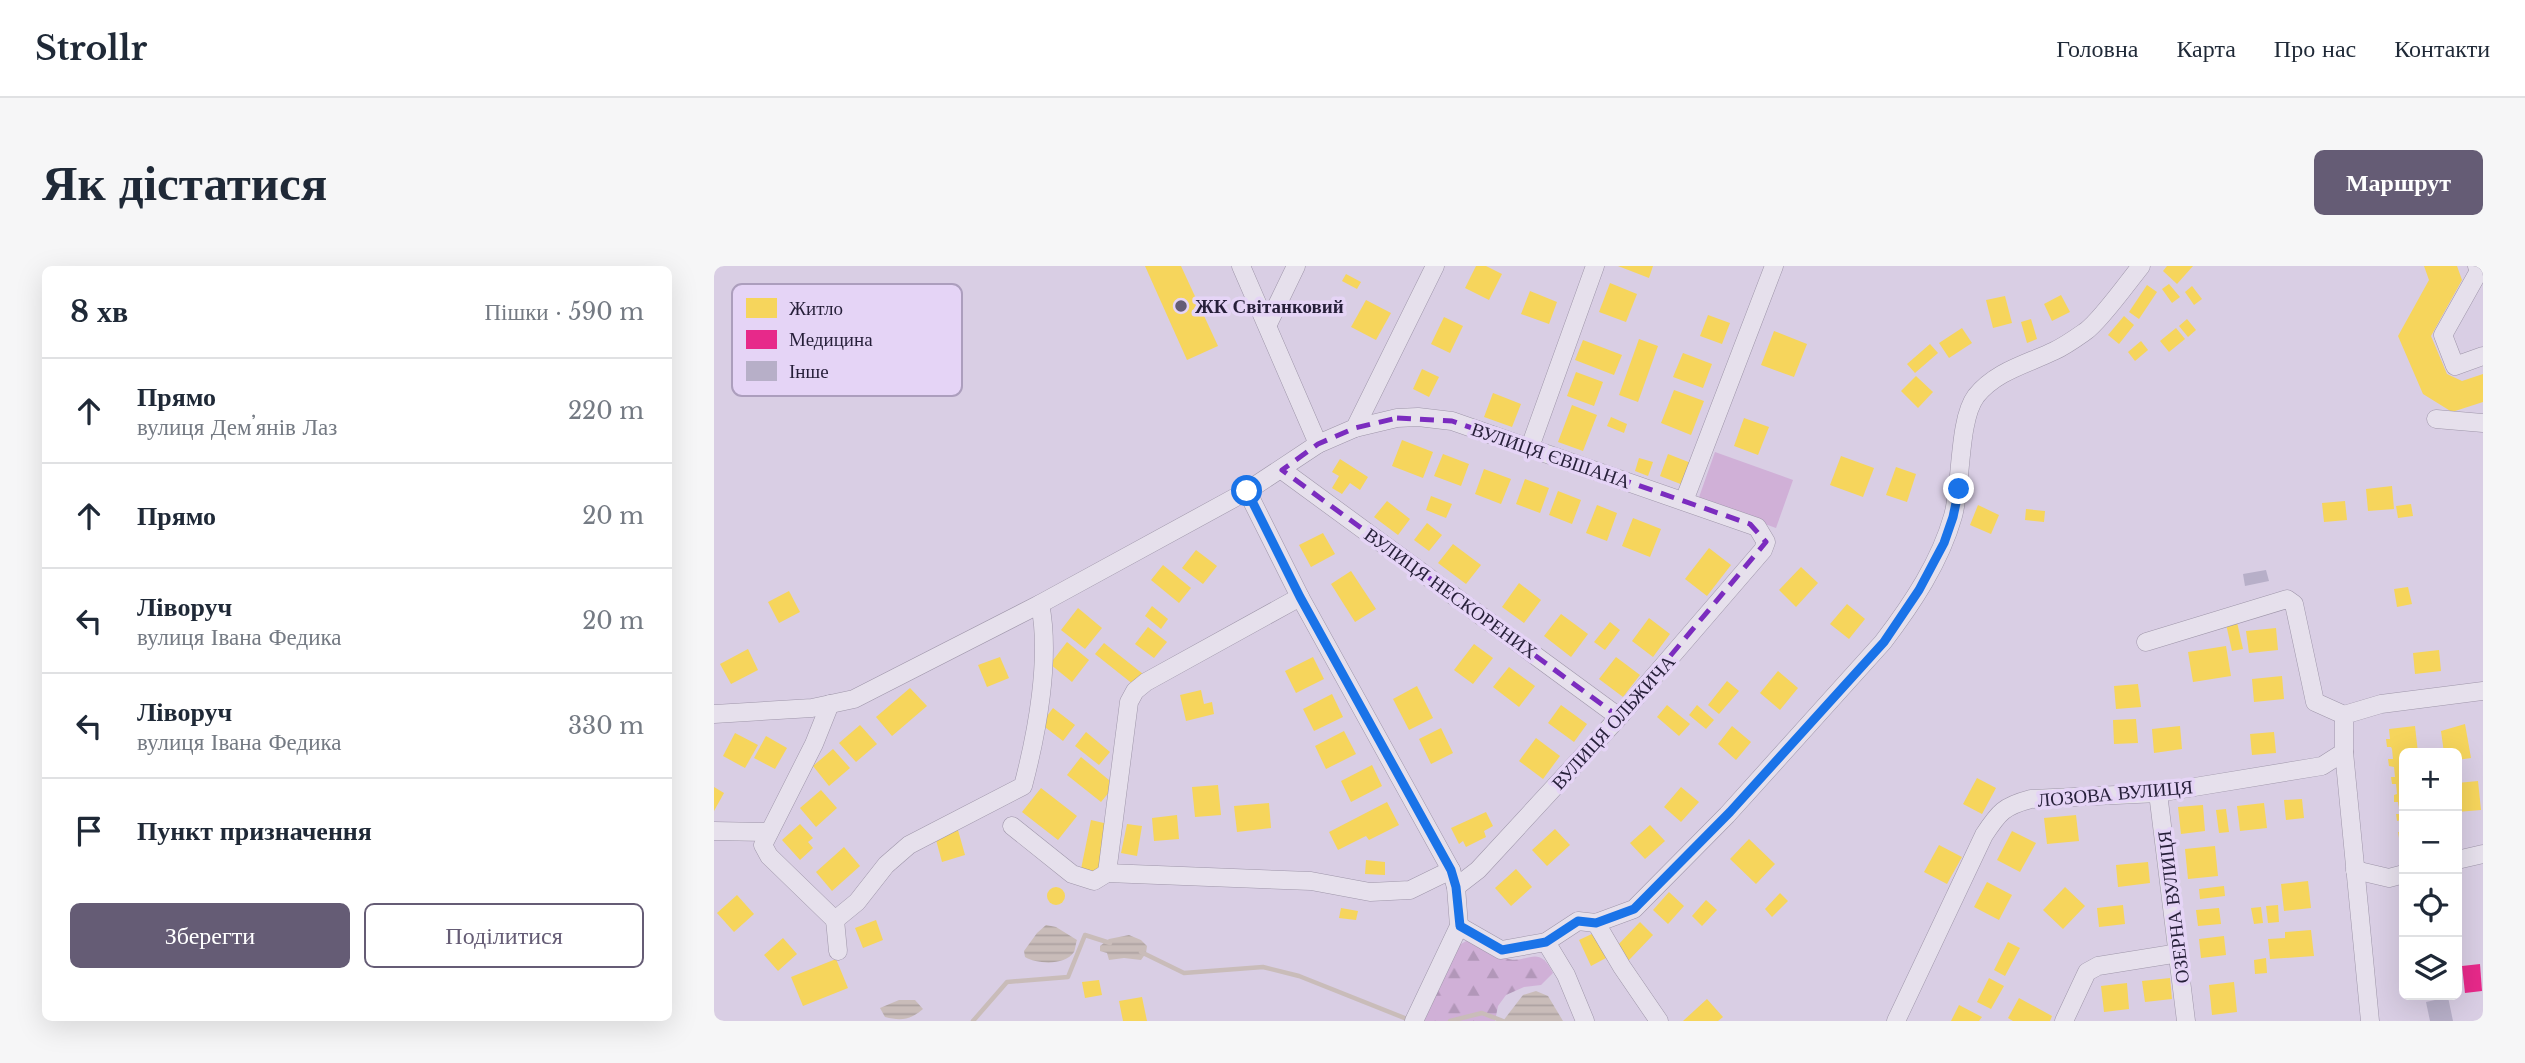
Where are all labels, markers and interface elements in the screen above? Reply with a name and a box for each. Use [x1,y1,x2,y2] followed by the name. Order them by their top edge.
[35,28,147,69] text: Strollr
[2056,34,2138,63] text: Головна
[2176,34,2236,63] text: Карта
[2274,34,2356,63] text: Про нас
[2394,34,2490,63] text: Контакти
[2314,150,2483,215] button: Маршрут
[42,152,327,213] text: Як дістатися
[732,284,962,396] legend
[70,293,128,330] text: 8 хв
[1195,295,1344,318] place label: ЖК Світанковий
[789,297,843,320] text: Житло
[484,298,644,326] text: Пішки · 590 m
[1173,298,1189,314] marker: ЖК Світанковий
[789,328,873,351] text: Медицина
[789,360,829,383] text: Інше
[137,381,216,413] text: Прямо
[70,392,108,430] icon: ahead
[568,397,644,425] text: 220 m
[137,413,337,441] text: вулиця Демʼянів Лаз
[1468,418,1634,494] street label: ВУЛИЦЯ ЄВШАНА
[1943,473,1974,504] route end
[1231,475,1262,506] route start
[70,497,108,535] icon: ahead
[137,500,216,532] text: Прямо
[582,502,644,530] text: 20 m
[1360,523,1542,664] street label: ВУЛИЦЯ НЕСКОРЕНИХ
[137,591,232,623] text: Ліворуч
[70,602,108,640] icon: left
[582,607,644,635] text: 20 m
[137,623,342,651] text: вулиця Івана Федика
[1547,650,1680,794] street label: ВУЛИЦЯ ОЛЬЖИЧА
[137,696,232,728] text: Ліворуч
[70,707,108,745] icon: left
[568,712,644,740] text: 330 m
[137,728,342,756] text: вулиця Івана Федика
[2399,748,2462,1000] map controls
[2399,748,2462,811] button: +
[2036,775,2194,812] street label: ЛОЗОВА ВУЛИЦЯ
[2399,811,2462,874] button: −
[70,812,108,850] icon: arrive
[137,815,372,847] text: Пункт призначення
[2153,829,2194,985] street label: ОЗЕРНА ВУЛИЦЯ
[2399,874,2462,937] button: locate
[70,903,350,968] button: Зберегти
[364,903,644,968] button: Поділитися
[2399,937,2462,1000] button: layers

